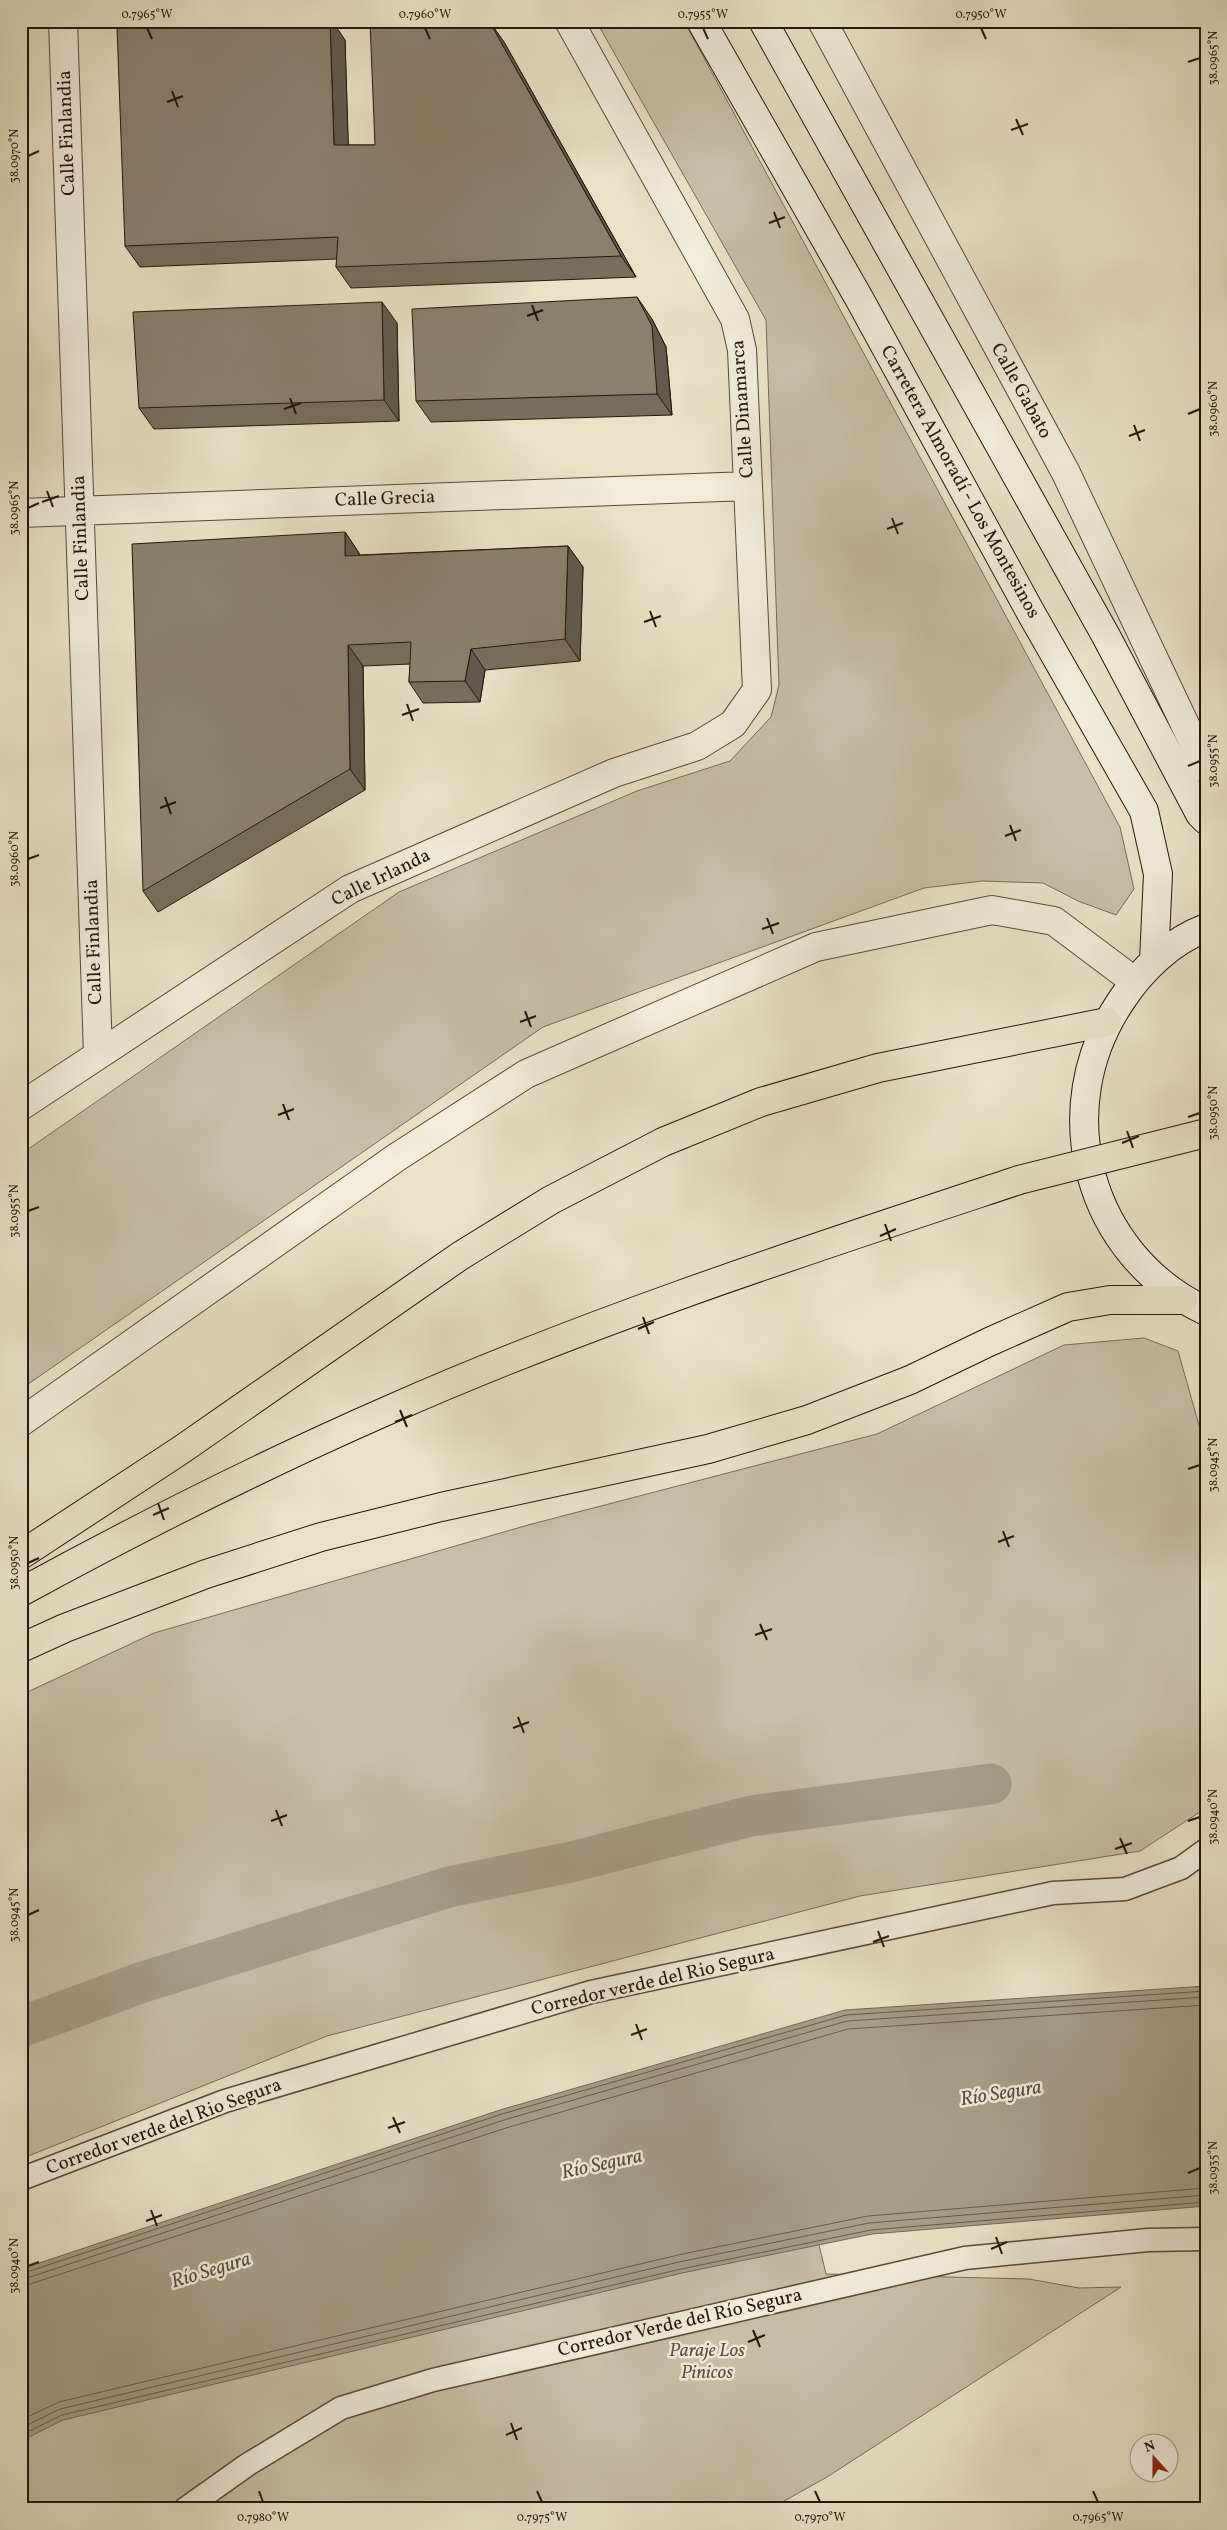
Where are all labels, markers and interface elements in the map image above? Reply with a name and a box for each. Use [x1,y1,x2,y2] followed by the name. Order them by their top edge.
[121,7,173,23] text: 0.7965°W
[399,7,451,23] text: 0.7960°W
[678,7,728,23] text: 0.7955°W
[955,7,1007,23] text: 0.7950°W
[1206,31,1222,85] text: 38.0965°N
[52,70,82,196] street label: Calle Finlandia
[7,129,23,183] text: 38.0970°N
[725,339,761,479] street label: Calle Dinamarca
[984,339,1058,443] street label: Calle Gabato
[874,341,1046,623] street label: Carretera Almoradí - Los Montesinos
[1206,381,1222,437] text: 38.0960°N
[66,475,96,601] street label: Calle Finlandia
[7,481,23,535] text: 38.0965°N
[334,484,436,514] street label: Calle Grecia
[1206,734,1222,788] text: 38.0955°N
[7,831,23,887] text: 38.0960°N
[327,843,435,913] street label: Calle Irlanda
[79,879,109,1005] street label: Calle Finlandia
[1206,1086,1222,1140] text: 38.0950°N
[7,1184,23,1238] text: 38.0955°N
[1206,1438,1222,1492] text: 38.0945°N
[7,1536,23,1590] text: 38.0950°N
[1206,1789,1222,1845] text: 38.0940°N
[7,1888,23,1942] text: 38.0945°N
[529,1941,777,2023] street label: Corredor verde del Rio Segura
[43,2072,285,2182] street label: Corredor verde del Rio Segura
[958,2074,1044,2114] water label: Río Segura
[1206,2141,1222,2195] text: 38.0935°N
[559,2143,645,2187] water label: Río Segura
[7,2238,23,2294] text: 38.0940°N
[168,2246,254,2296] water label: Río Segura
[555,2282,805,2364] street label: Corredor Verde del Río Segura
[669,2338,745,2386] park label: Paraje Los Pinicos
[1130,2432,1180,2482] north arrow
[1142,2437,1158,2458] text: N
[237,2510,289,2526] text: 0.7980°W
[517,2510,567,2526] text: 0.7975°W
[794,2510,846,2526] text: 0.7970°W
[1072,2510,1124,2526] text: 0.7965°W

